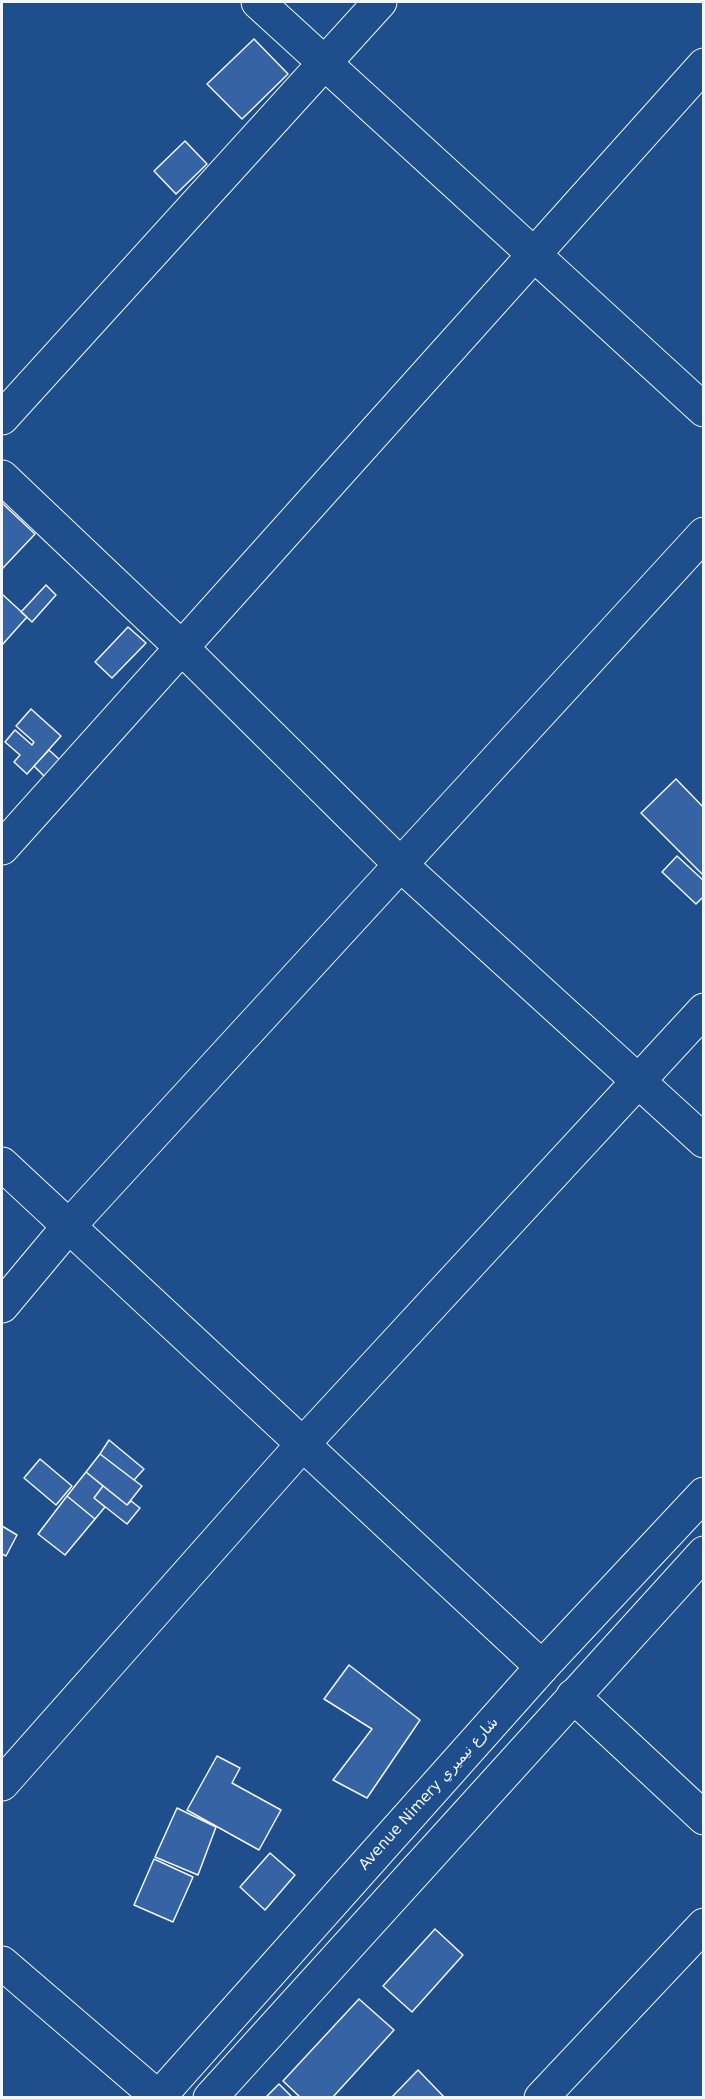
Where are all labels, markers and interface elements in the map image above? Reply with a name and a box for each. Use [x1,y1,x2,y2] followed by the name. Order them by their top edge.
[356,1714,502,1874] street label: Avenue Nimery شارع نيميري

